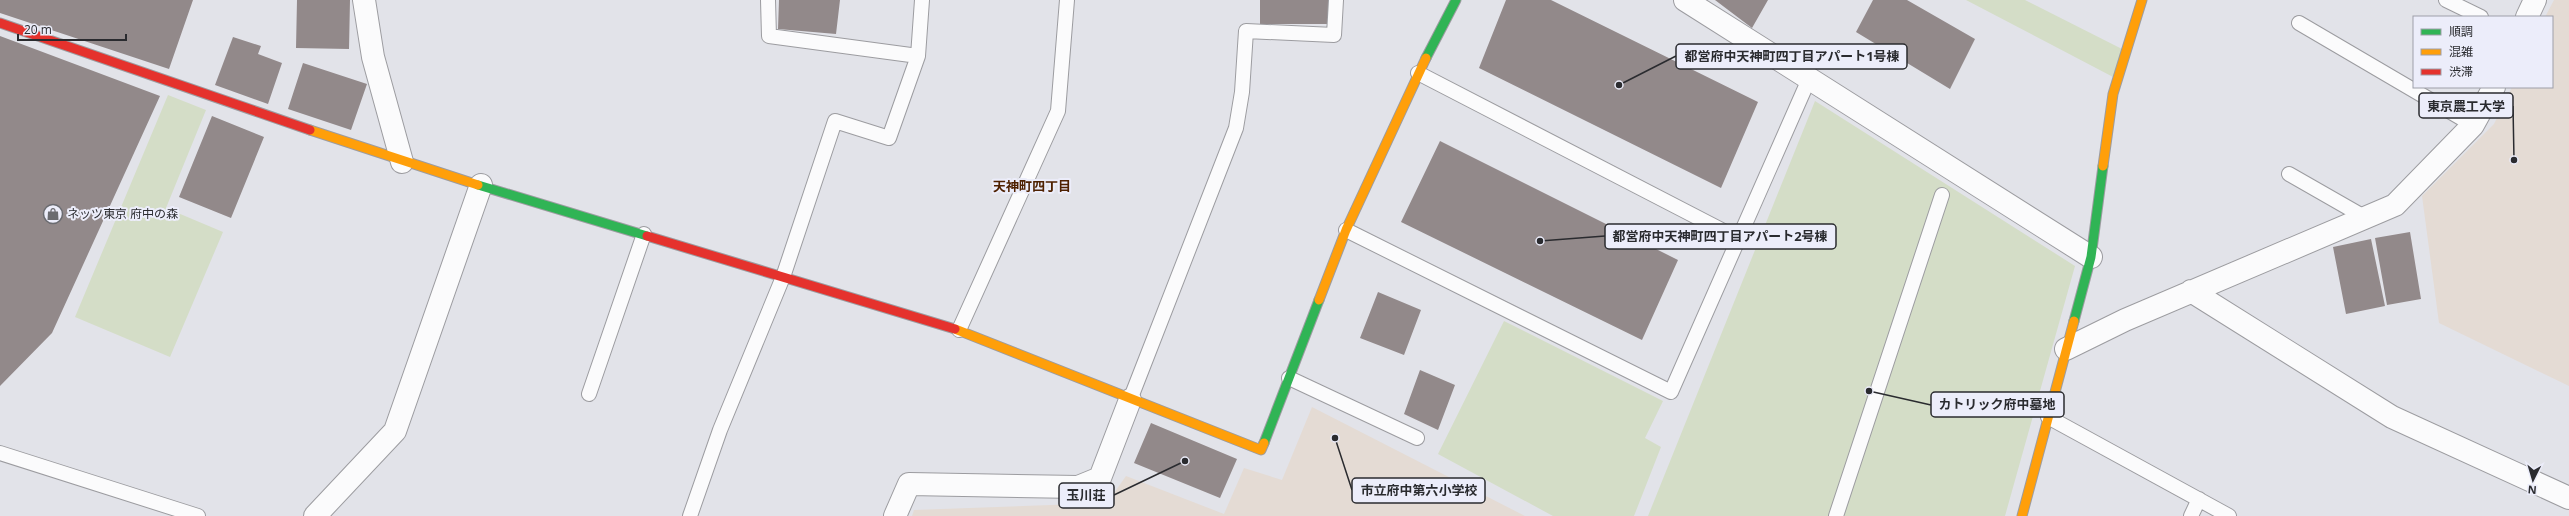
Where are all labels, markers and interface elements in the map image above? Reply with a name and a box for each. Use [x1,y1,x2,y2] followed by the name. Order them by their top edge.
[18,16,126,42] scale bar
[2413,16,2553,88] legend
[24,21,52,38] text: 20 m
[2449,23,2473,40] text: 順調
[2449,43,2473,60] text: 混雑
[1676,44,1907,69] callout: 都営府中天神町四丁目アパート1号棟
[1684,47,1900,65] text: 都営府中天神町四丁目アパート1号棟
[2449,63,2473,80] text: 渋滞
[2419,93,2513,118] callout: 東京農工大学
[2427,97,2505,115] text: 東京農工大学
[993,177,1071,195] district label: 天神町四丁目
[42,203,64,225] shop icon: ネッツ東京 府中の森
[67,205,178,222] place label: ネッツ東京 府中の森
[1605,224,1836,249] callout: 都営府中天神町四丁目アパート2号棟
[1612,227,1828,245] text: 都営府中天神町四丁目アパート2号棟
[1931,392,2064,417] callout: カトリック府中墓地
[1938,395,2056,413] text: カトリック府中墓地
[2513,460,2553,500] north arrow
[1352,478,1485,503] callout: 市立府中第六小学校
[1360,481,1478,499] text: 市立府中第六小学校
[1059,483,1114,508] callout: 玉川荘
[2527,483,2537,498] text: N
[1066,486,1106,504] text: 玉川荘

